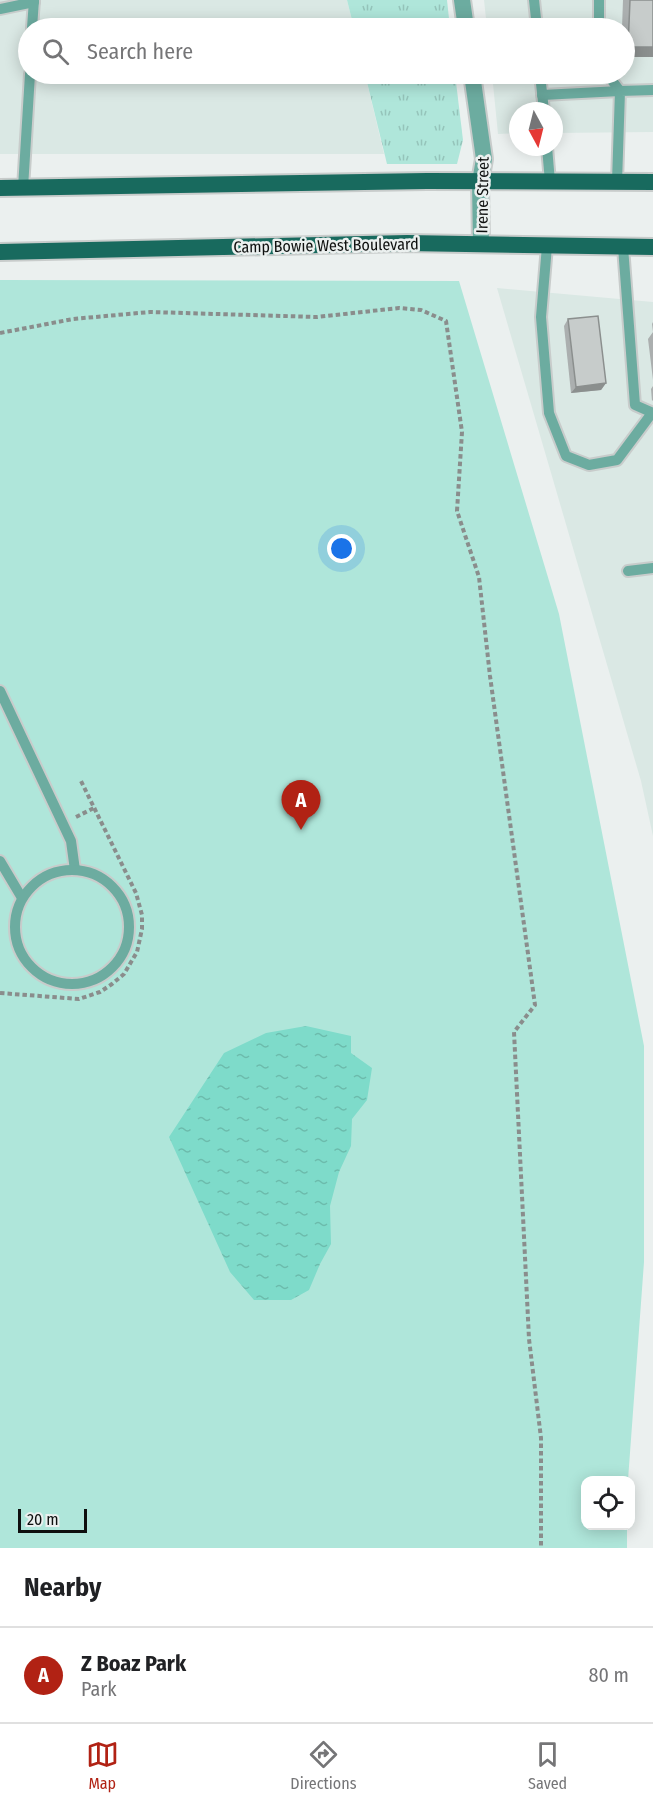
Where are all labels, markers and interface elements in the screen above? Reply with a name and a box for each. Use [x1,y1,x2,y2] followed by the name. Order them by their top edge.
[18,18,635,84] search box
[39,35,72,68] icon: search
[87,38,193,65] text: Search here
[509,102,563,156] north arrow
[472,156,493,234] street label: Irene Street
[233,234,419,257] street label: Camp Bowie West Boulevard
[327,534,356,563] your location
[282,780,320,830] pin: A
[581,1476,635,1530] map controls
[581,1476,635,1530] button: locate
[18,1506,87,1534] scale bar
[27,1510,58,1529] text: 20 m
[24,1572,101,1603] text: Nearby
[81,1650,186,1677] text: Z Boaz Park
[38,1663,49,1687] text: A
[589,1663,629,1687] text: 80 m
[81,1677,117,1701] text: Park
[86,1738,119,1793] tab: Map
[290,1738,357,1793] tab: Directions
[528,1738,567,1793] tab: Saved

